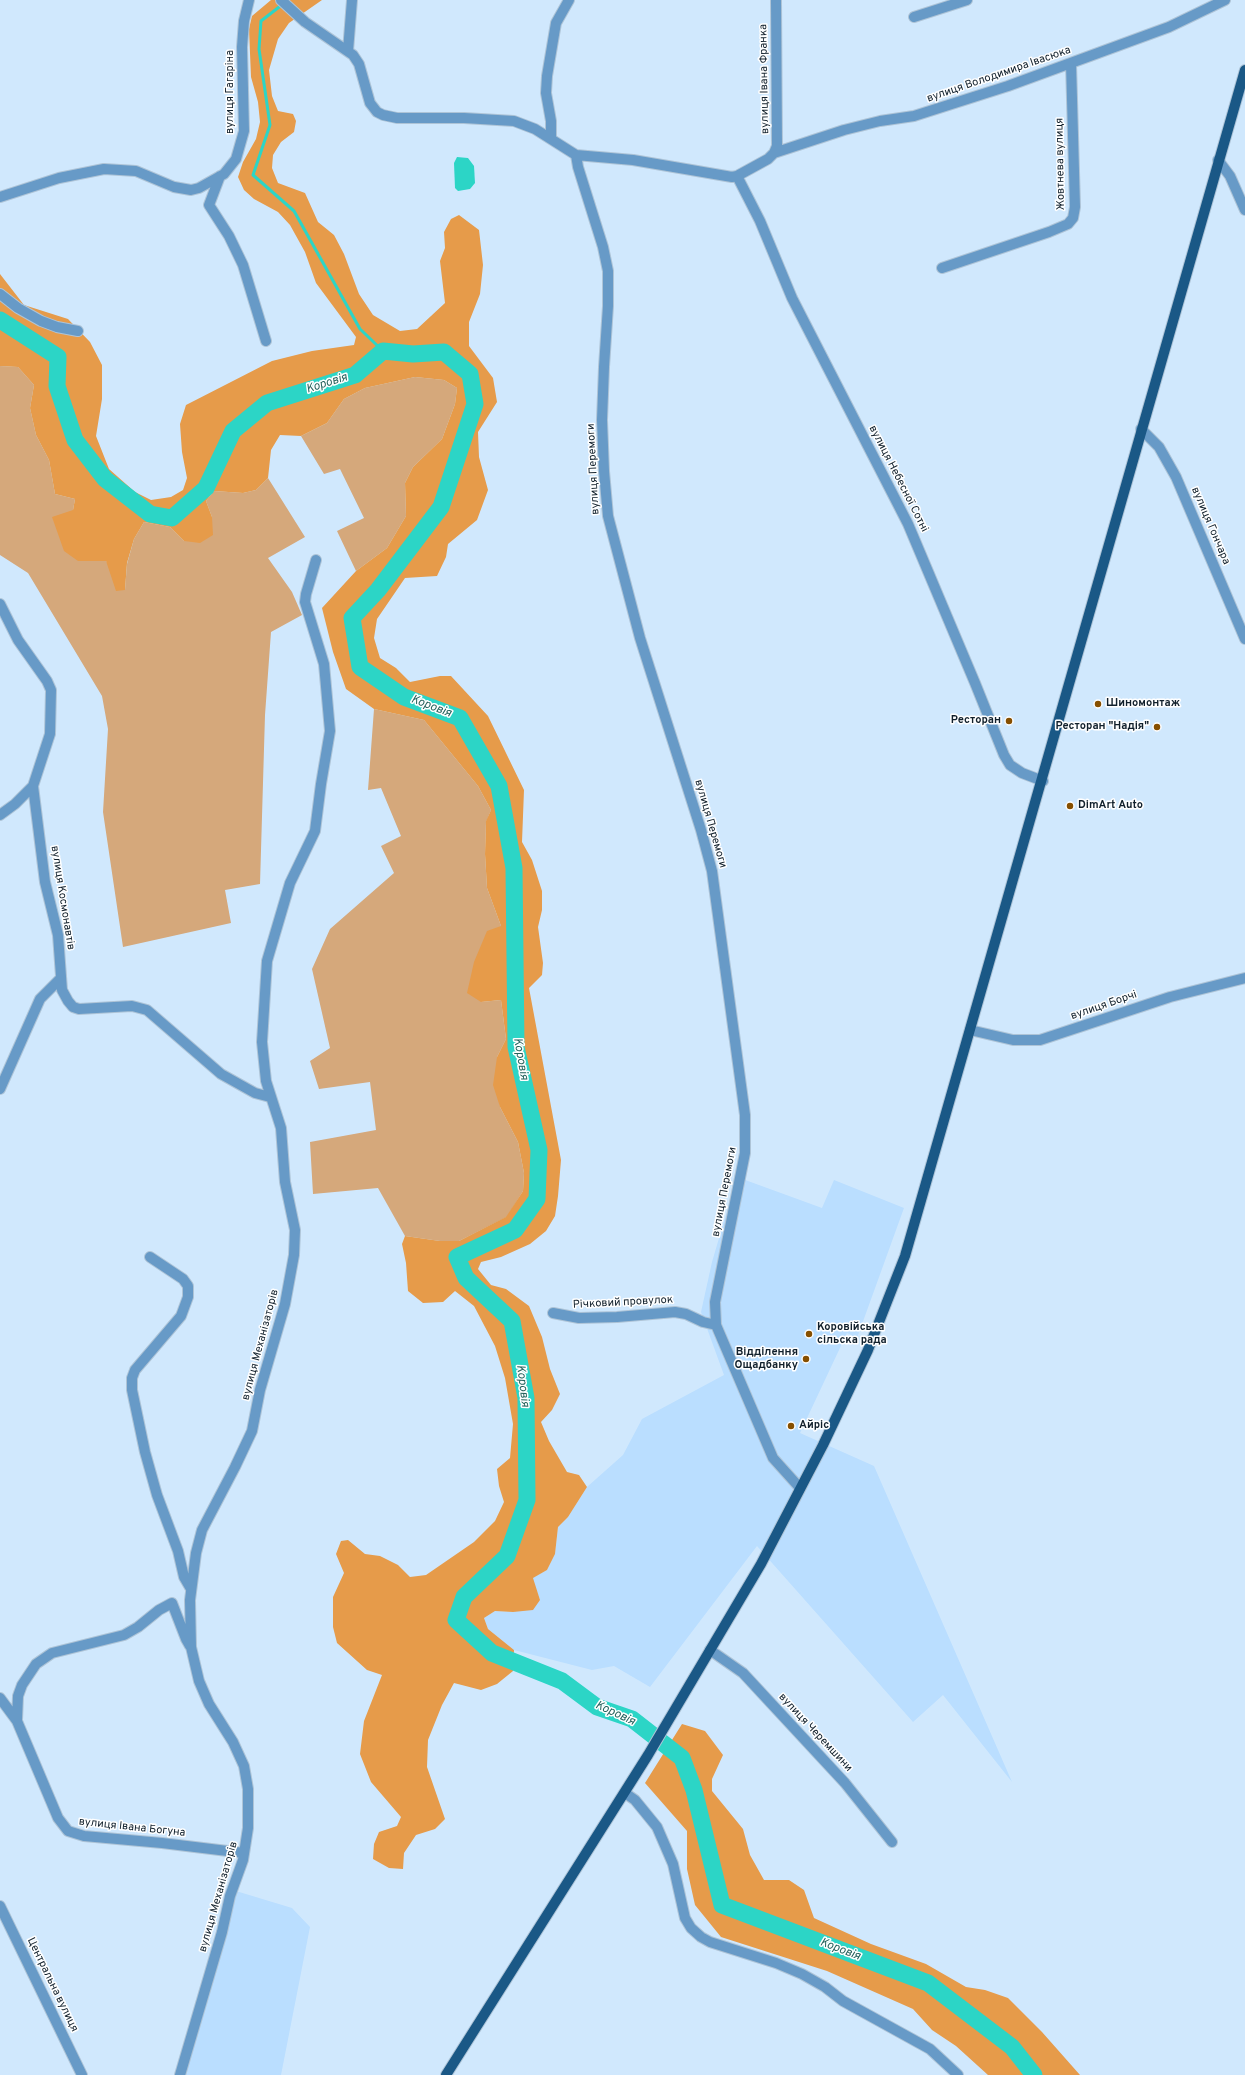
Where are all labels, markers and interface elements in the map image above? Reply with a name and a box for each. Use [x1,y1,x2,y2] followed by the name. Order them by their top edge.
[757,24,773,134] street label: вулиця Івана Франка
[925,44,1073,106] street label: вулиця Володимира Івасюка
[224,50,238,134] street label: вулиця Гагаріна
[1054,118,1068,210] street label: Жовтнева вулиця
[305,371,349,397] water label: Коровія
[585,423,603,515] street label: вулиця Перемоги
[865,424,931,534] street label: вулиця Небесної Сотні
[1188,485,1232,567] street label: вулиця Гончара
[409,693,453,721] water label: Коровія
[1106,697,1180,711] place label: Шиномонтаж
[1093,699,1103,709] marker: Шиномонтаж
[951,714,1001,728] place label: Ресторан
[1004,716,1014,726] marker: Ресторан
[1056,720,1149,734] place label: Ресторан "Надія"
[1152,722,1162,732] marker: Ресторан "Надія"
[691,778,729,870] street label: вулиця Перемоги
[1078,799,1143,813] place label: DimArt Auto
[1065,801,1075,811] marker: DimArt Auto
[47,845,77,951] street label: вулиця Космонавтів
[1069,988,1139,1024] street label: вулиця Борчі
[509,1037,531,1081] water label: Коровія
[710,1146,740,1238] street label: вулиця Перемоги
[240,1288,282,1402] street label: вулиця Механізаторів
[573,1294,673,1312] street label: Річковий провулок
[817,1321,887,1347] place label: Коровійська сільска рада
[804,1329,814,1339] marker: Коровійська сільска рада
[735,1346,798,1372] place label: Відділення Ощадбанку
[801,1354,811,1364] marker: Відділення Ощадбанку
[512,1364,532,1408] water label: Коровія
[799,1419,829,1433] place label: Айріс
[786,1421,796,1431] marker: Айріс
[775,1691,855,1775] street label: вулиця Черемшини
[593,1699,637,1729] water label: Коровія
[78,1816,186,1840] street label: вулиця Івана Богуна
[197,1840,241,1954] street label: вулиця Механізаторів
[23,1936,81,2034] street label: Центральна вулиця
[818,1936,862,1964] water label: Коровія

